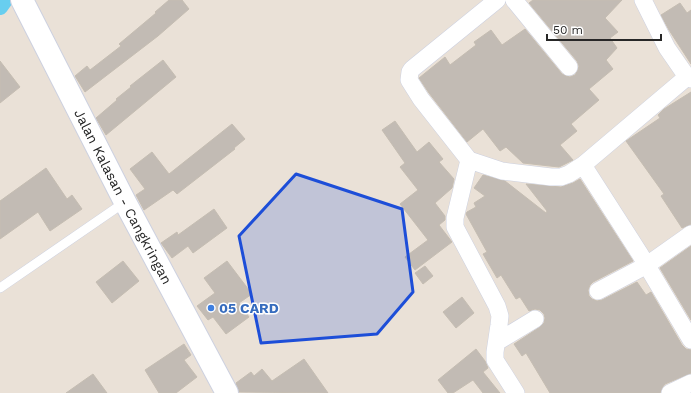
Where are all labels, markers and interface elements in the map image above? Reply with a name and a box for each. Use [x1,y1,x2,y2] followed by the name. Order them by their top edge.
[547,16,661,42] scale bar
[553,23,583,37] text: 50 m
[71,106,175,287] street label: Jalan Kalasan - Cangkringan
[219,300,279,316] place label: 05 CARD
[206,303,216,313] marker: 05 CARD

